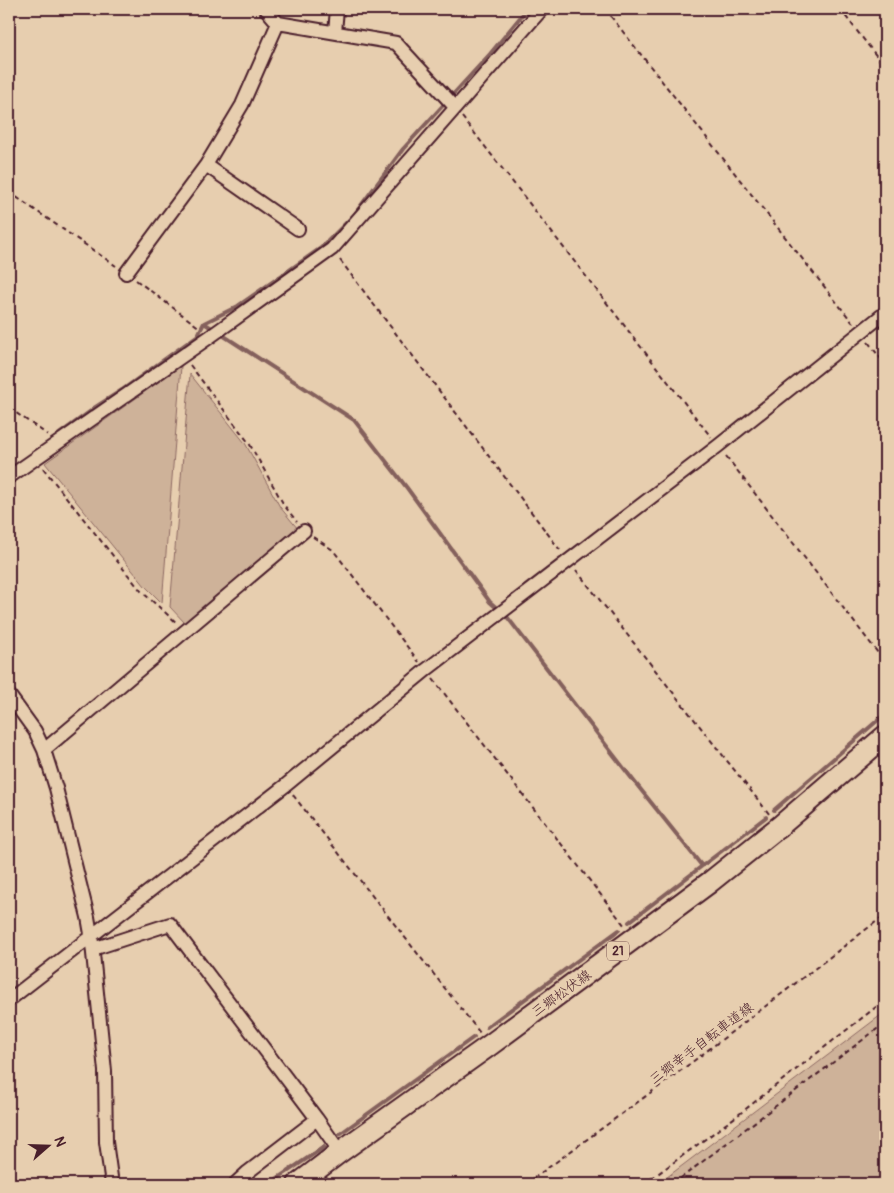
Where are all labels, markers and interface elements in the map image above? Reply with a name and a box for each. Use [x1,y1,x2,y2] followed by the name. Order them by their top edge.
[607,941,629,960] road number: 21
[528,966,595,1021] street label: 三郷松伏線
[646,999,757,1088] street label: 三郷幸手自転車道線
[22,1120,72,1170] north arrow
[50,1134,69,1149] text: N

